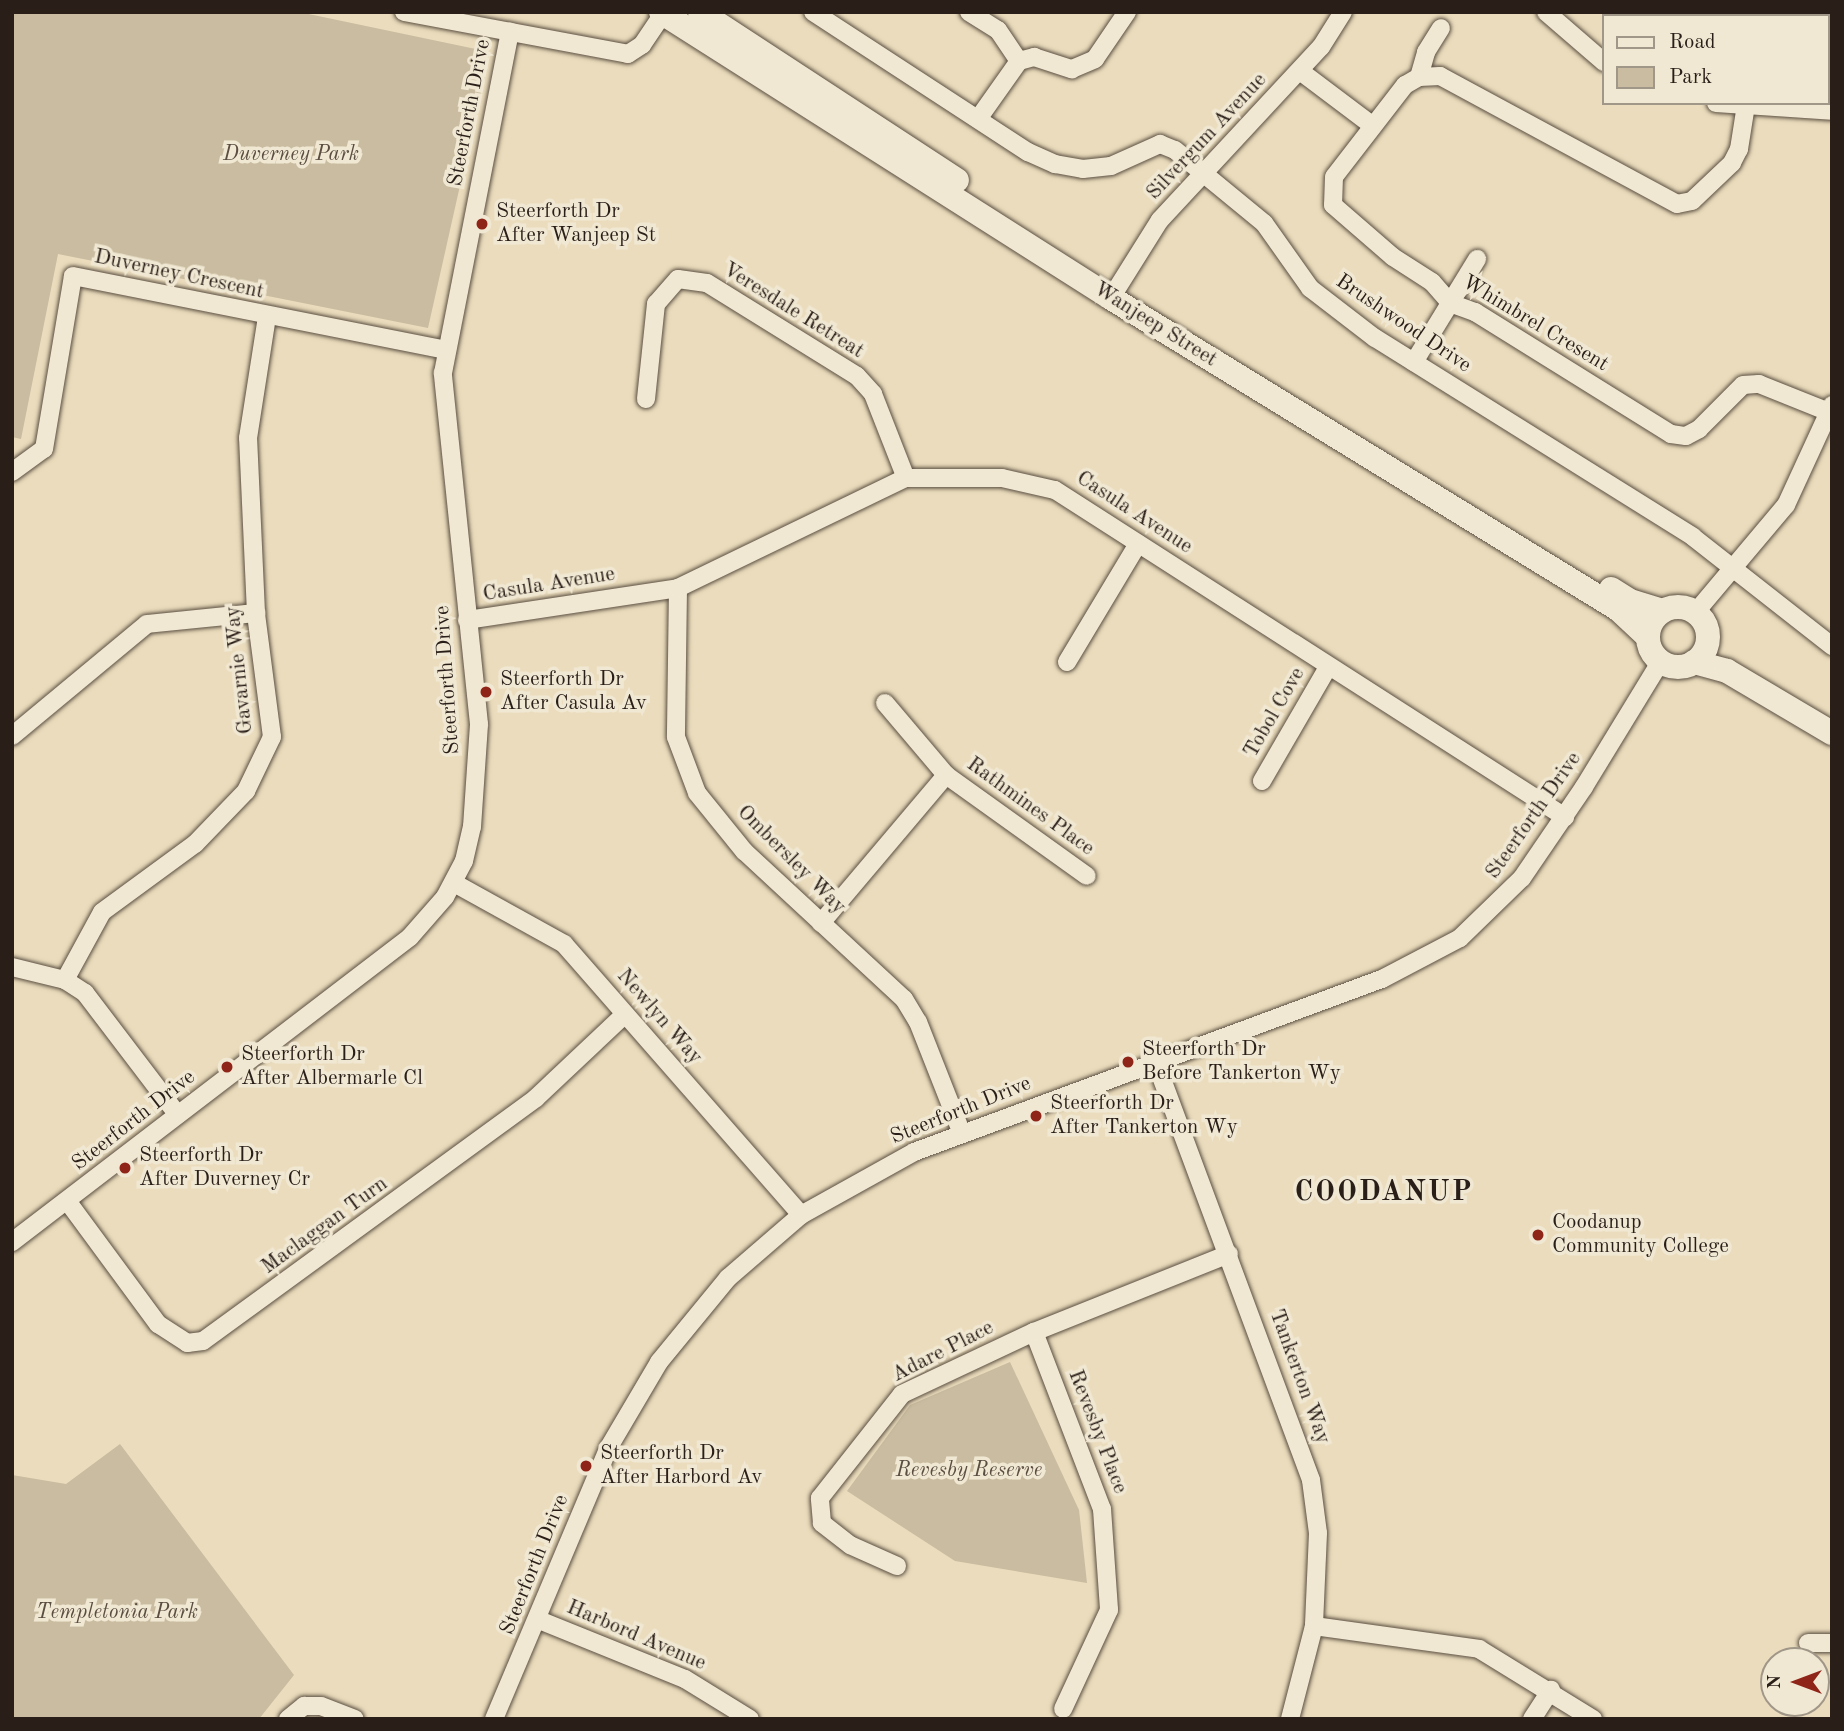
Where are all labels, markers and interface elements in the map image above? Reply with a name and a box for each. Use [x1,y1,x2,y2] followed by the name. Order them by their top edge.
[1602,14,1830,105] legend
[1669,32,1716,53] text: Road
[443,37,497,189] street label: Steerforth Drive
[1669,67,1712,88] text: Park
[1142,68,1272,206] street label: Silvergum Avenue
[223,142,359,168] park label: Duverney Park
[496,199,656,249] place label: Steerforth Dr After Wanjeep St
[474,216,490,232] marker: Steerforth Dr After Wanjeep St
[92,245,266,305] street label: Duverney Crescent
[718,257,868,365] street label: Veresdale Retreat
[1330,269,1476,379] street label: Brushwood Drive
[1457,270,1613,378] street label: Whimbrel Cresent
[1089,277,1221,373] street label: Wanjeep Street
[1071,466,1197,560] street label: Casula Avenue
[481,562,617,608] street label: Casula Avenue
[221,605,259,735] street label: Gavarnie Way
[430,605,466,755] street label: Steerforth Drive
[1239,663,1311,763] street label: Tobol Cove
[500,667,647,717] place label: Steerforth Dr After Casula Av
[478,684,494,700] marker: Steerforth Dr After Casula Av
[1481,748,1587,884] street label: Steerforth Drive
[961,752,1099,862] street label: Rathmines Place
[731,800,851,920] street label: Ombersley Way
[611,964,707,1070] street label: Newlyn Way
[1142,1037,1341,1087] place label: Steerforth Dr Before Tankerton Wy
[241,1042,423,1092] place label: Steerforth Dr After Albermarle Cl
[1120,1054,1136,1070] marker: Steerforth Dr Before Tankerton Wy
[219,1059,235,1075] marker: Steerforth Dr After Albermarle Cl
[67,1065,201,1177] street label: Steerforth Drive
[887,1071,1035,1151] street label: Steerforth Drive
[1050,1091,1238,1141] place label: Steerforth Dr After Tankerton Wy
[1028,1108,1044,1124] marker: Steerforth Dr After Tankerton Wy
[139,1143,310,1193] place label: Steerforth Dr After Duverney Cr
[117,1160,133,1176] marker: Steerforth Dr After Duverney Cr
[257,1172,393,1280] street label: Maclaggan Turn
[1296,1176,1472,1210] district label: COODANUP
[1552,1210,1729,1260] place label: Coodanup Community College
[1530,1227,1546,1243] marker: Coodanup Community College
[1263,1306,1335,1448] street label: Tankerton Way
[888,1316,998,1388] street label: Adare Place
[1062,1367,1132,1497] street label: Revesby Place
[600,1441,762,1491] place label: Steerforth Dr After Harbord Av
[578,1458,594,1474] marker: Steerforth Dr After Harbord Av
[896,1458,1042,1484] park label: Revesby Reserve
[495,1491,575,1639] street label: Steerforth Drive
[563,1595,709,1677] street label: Harbord Avenue
[36,1600,198,1626] park label: Templetonia Park
[1760,1647,1830,1717] north arrow
[1766,1675,1785,1689] text: N

